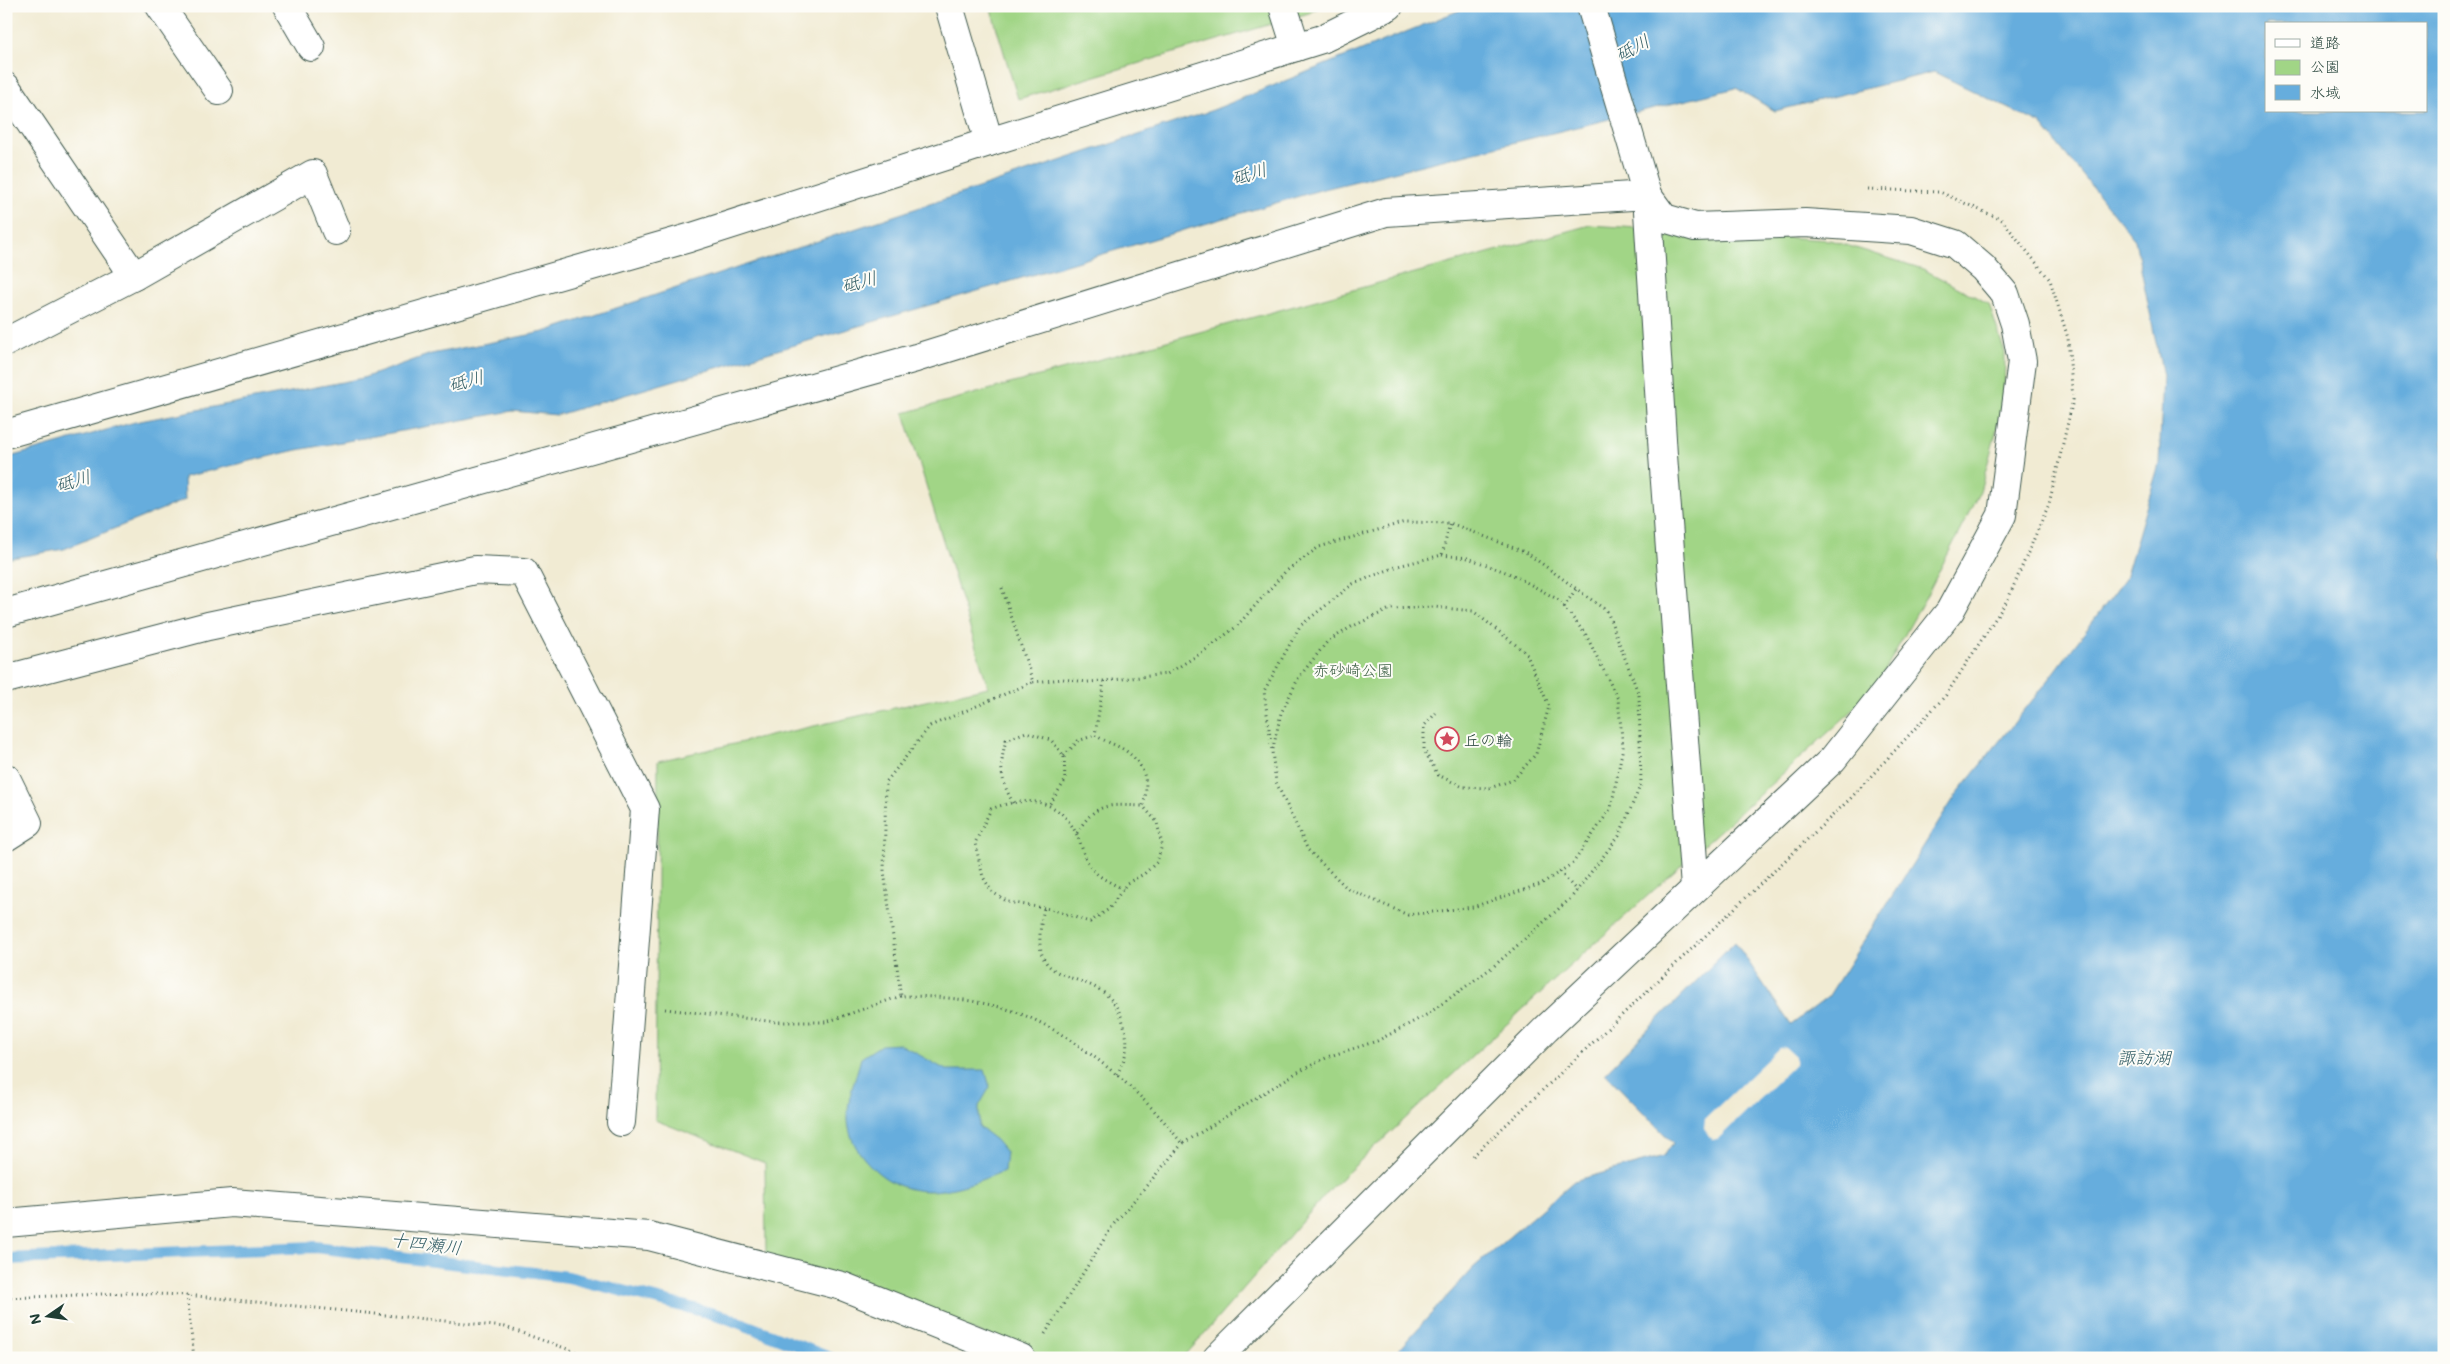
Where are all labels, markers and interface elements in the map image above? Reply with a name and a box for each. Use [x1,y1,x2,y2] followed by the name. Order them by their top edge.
[2265,22,2428,112] legend
[1611,28,1653,66] water label: 砥川
[2310,32,2340,52] text: 道路
[2310,56,2340,76] text: 公園
[2310,82,2340,102] text: 水域
[1228,157,1270,189] water label: 砥川
[839,265,879,297] water label: 砥川
[446,364,486,396] water label: 砥川
[53,464,93,496] water label: 砥川
[1313,659,1393,680] park label: 赤砂崎公園
[1434,726,1460,752] place icon: 丘の輪
[1464,729,1512,750] place label: 丘の輪
[2117,1045,2173,1069] water label: 諏訪湖
[389,1227,463,1259] water label: 十四瀬川
[22,1292,72,1342] north arrow
[24,1312,45,1326] text: N

